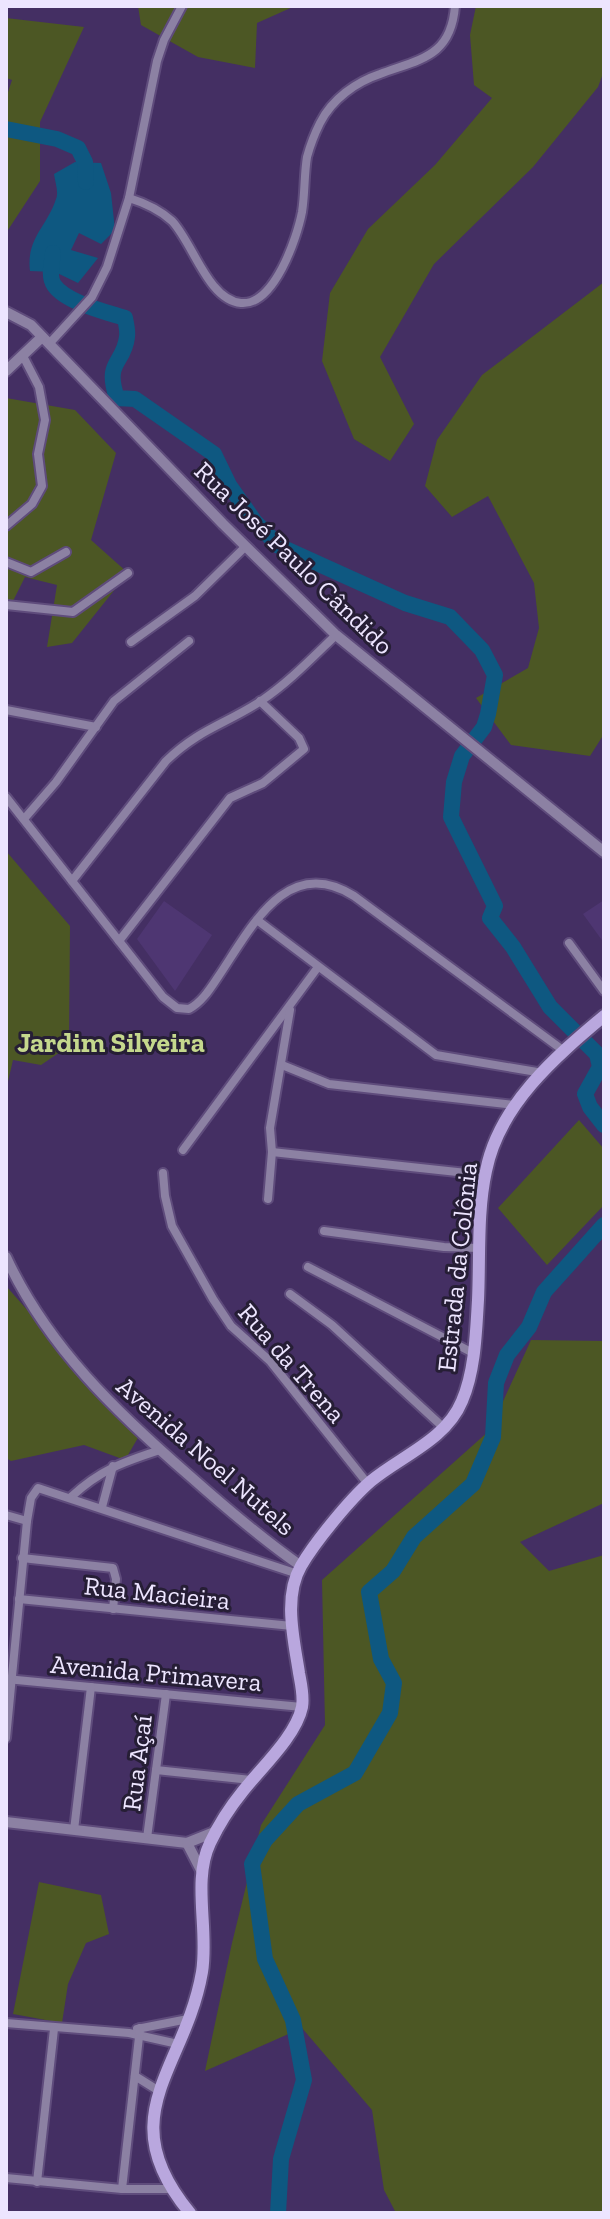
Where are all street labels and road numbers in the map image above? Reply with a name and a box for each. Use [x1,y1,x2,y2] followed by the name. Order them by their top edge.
[188,455,400,661] street label: Rua José Paulo Cândido
[430,1160,484,1373] street label: Estrada da Colônia
[231,1297,353,1430] street label: Rua da Trena
[110,1370,302,1542] street label: Avenida Noel Nutels
[82,1569,232,1617] street label: Rua Macieira
[49,1648,263,1698] street label: Avenida Primavera
[115,1713,159,1813] street label: Rua Açaí

